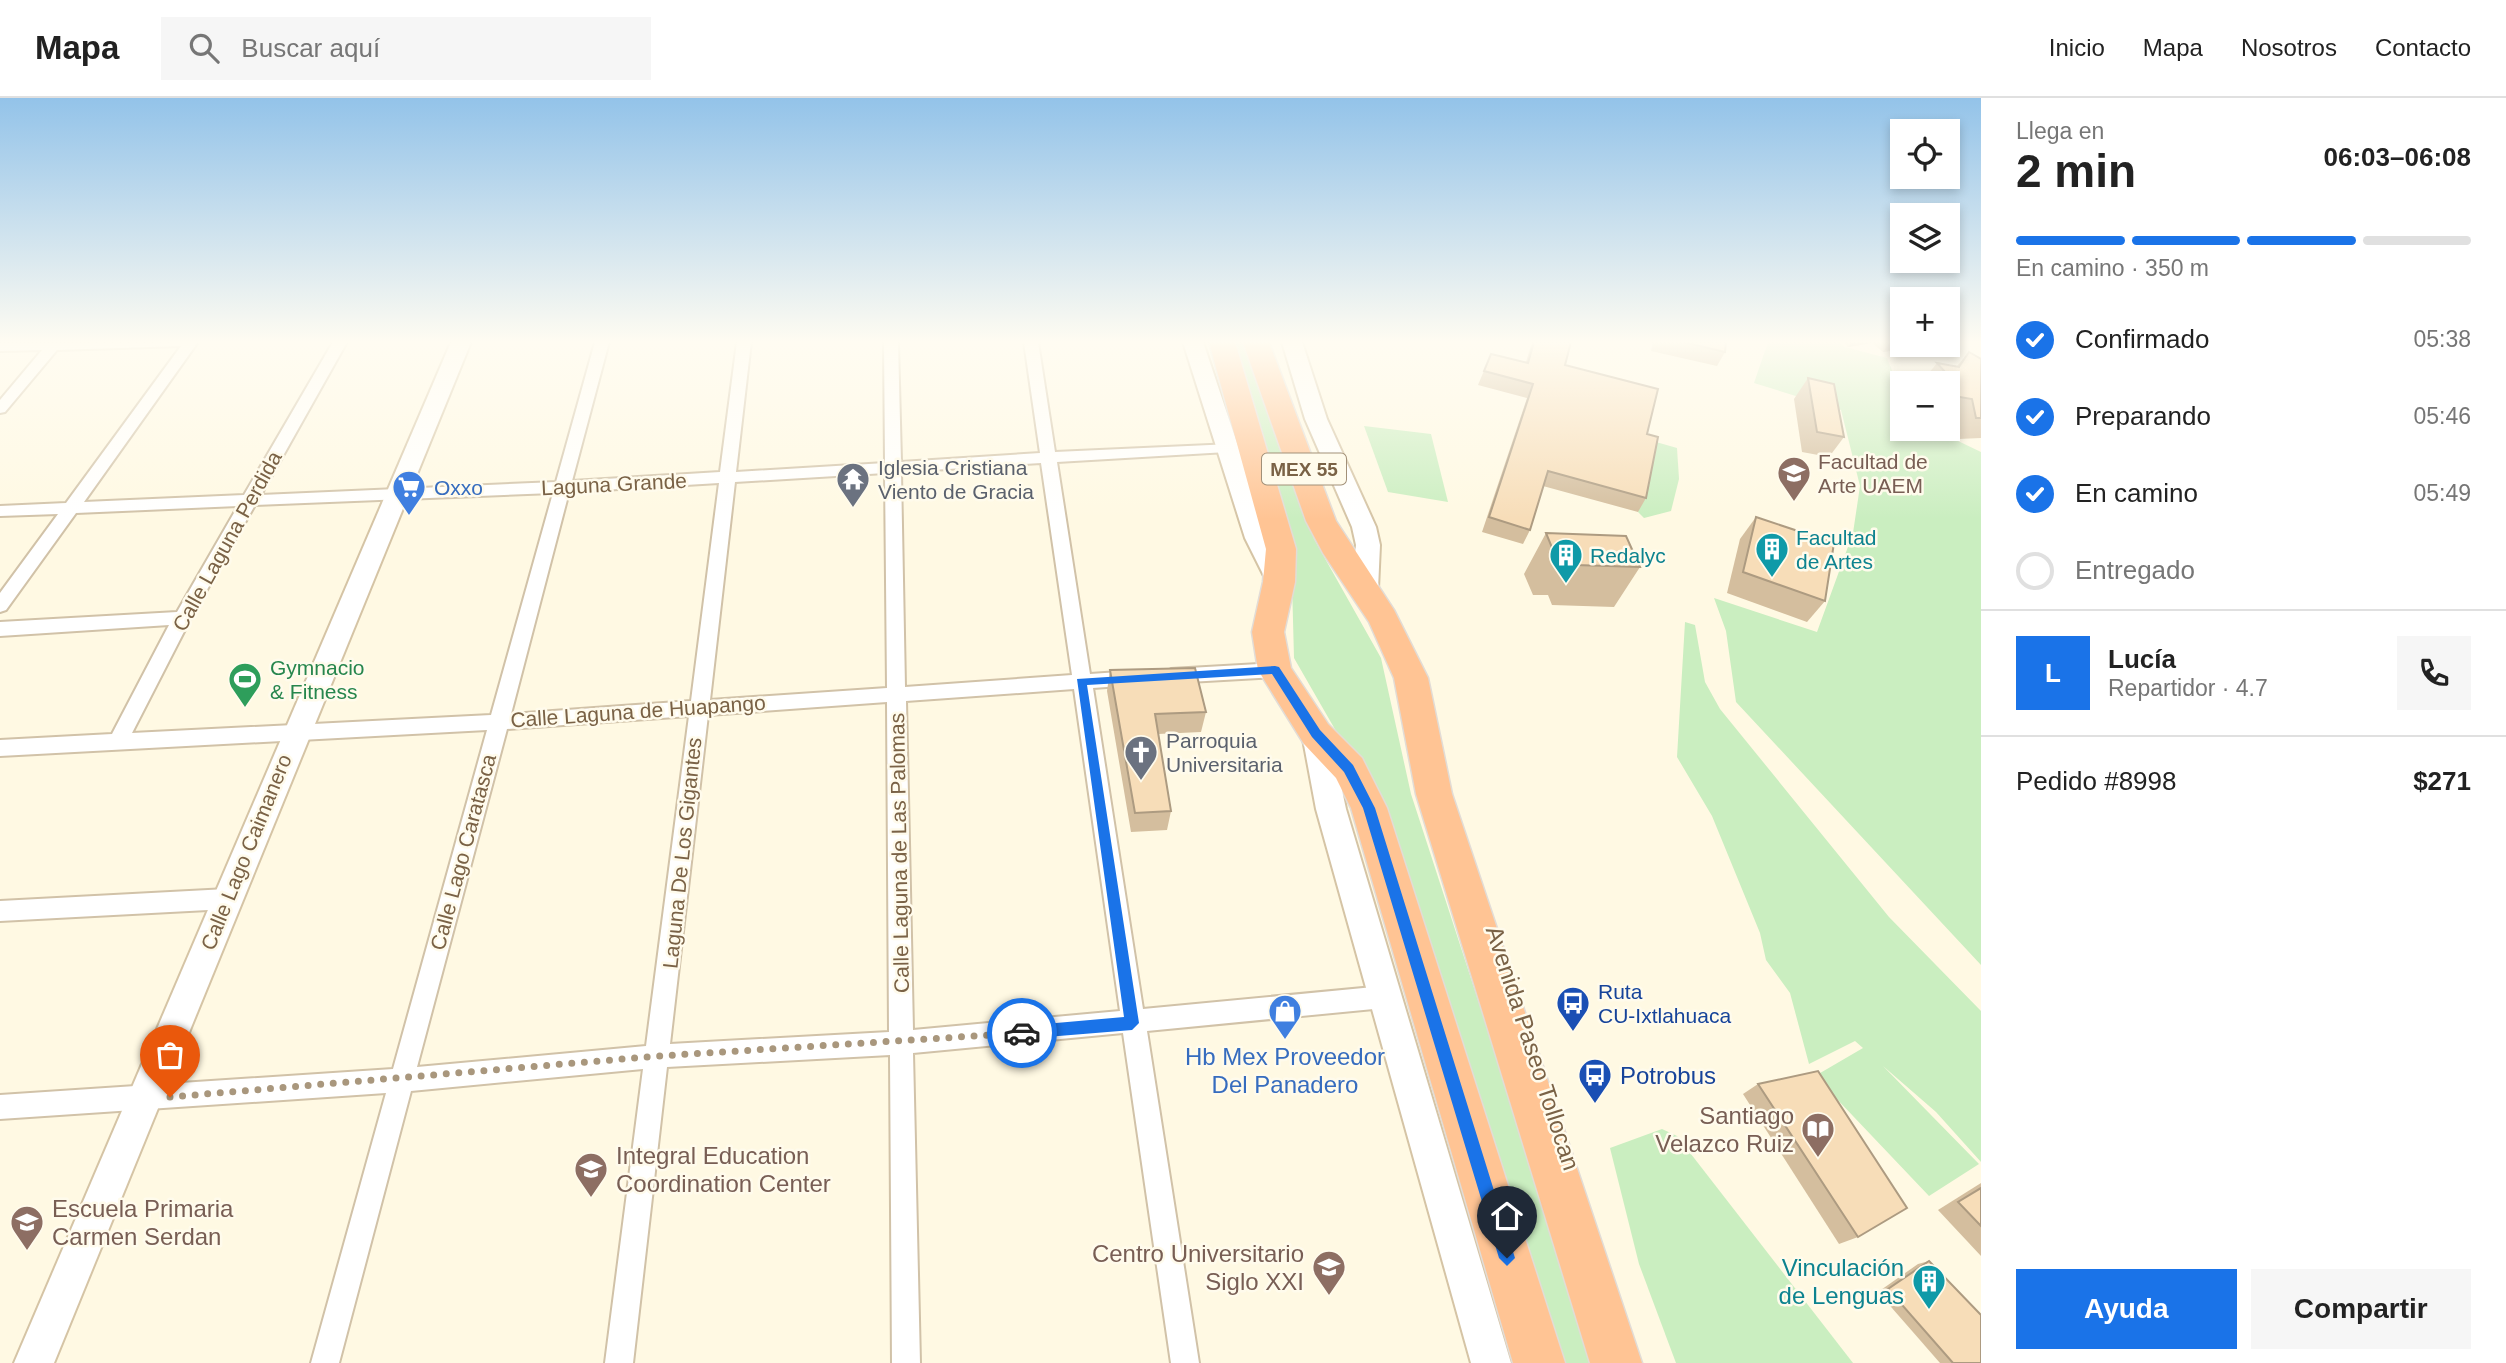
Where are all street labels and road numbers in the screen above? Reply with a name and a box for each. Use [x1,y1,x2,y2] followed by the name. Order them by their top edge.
[168,447,286,635] street label: Calle Laguna Perdida
[1262,454,1346,484] road number: MEX 55
[541,469,687,499] street label: Laguna Grande
[510,691,766,731] street label: Calle Laguna de Huapango
[885,713,913,993] street label: Calle Laguna de Las Palomas
[658,736,706,970] street label: Laguna De Los Gigantes
[196,751,296,953] street label: Calle Lago Caimanero
[426,751,500,953] street label: Calle Lago Caratasca
[1481,922,1585,1174] street label: Avenida Paseo Tollocan

